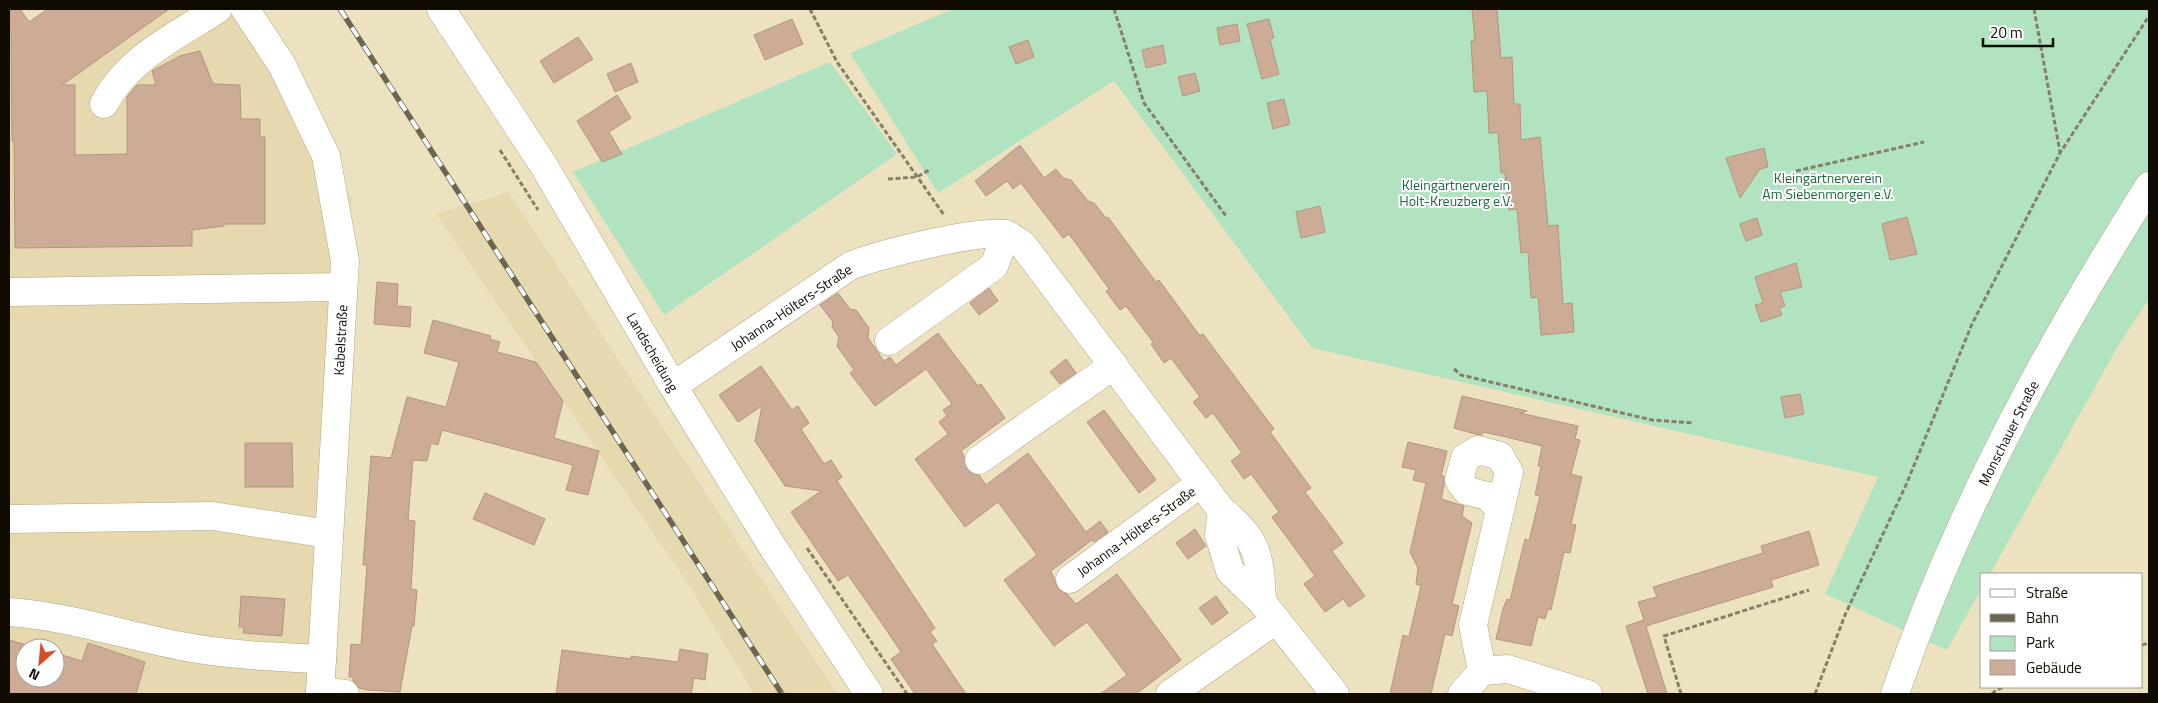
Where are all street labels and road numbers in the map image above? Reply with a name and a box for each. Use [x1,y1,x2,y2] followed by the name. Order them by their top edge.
[726,258,856,356] street label: Johanna-Hölters-Straße
[328,304,352,376] street label: Kabelstraße
[622,308,684,396] street label: Landscheidung
[1972,377,2044,489] street label: Monschauer Straße
[1072,481,1200,581] street label: Johanna-Hölters-Straße

